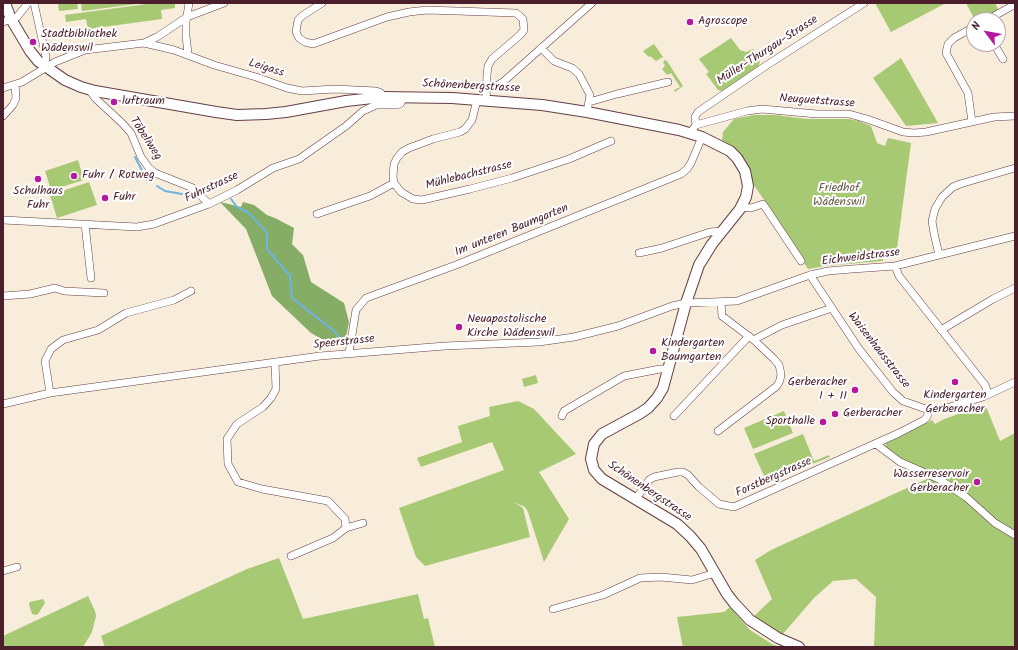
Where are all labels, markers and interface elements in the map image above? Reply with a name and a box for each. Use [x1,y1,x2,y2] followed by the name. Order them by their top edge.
[966,12,1006,52] north arrow
[715,13,821,89] street label: Müller-Thurgau-Strasse
[698,15,747,29] place label: Agroscope
[685,17,695,27] marker: Agroscope
[967,18,986,34] text: N
[41,28,117,56] place label: Stadtbibliothek Wädenswil
[28,37,38,47] marker: Stadtbibliothek Wädenswil
[247,57,285,81] street label: Leigass
[422,77,520,97] street label: Schönenbergstrasse
[779,92,855,112] street label: Neuguetstrasse
[122,95,165,109] place label: luftraum
[109,97,119,107] marker: luftraum
[126,115,164,163] street label: Töbeliweg
[424,158,514,194] street label: Mühlebachstrasse
[82,169,155,183] place label: Fuhr / Rotweg
[183,169,241,207] street label: Fuhrstrasse
[69,171,79,181] marker: Fuhr / Rotweg
[33,174,43,184] marker: Schulhaus Fuhr
[813,182,865,210] park label: Friedhof Wädenswil
[13,185,63,213] place label: Schulhaus Fuhr
[113,191,135,205] place label: Fuhr
[100,193,110,203] marker: Fuhr
[453,202,571,260] street label: Im unteren Baumgarten
[821,246,901,270] street label: Eichweidstrasse
[844,310,912,392] street label: Waisenhausstrasse
[467,313,555,341] place label: Neuapostolische Kirche Wädenswil
[454,322,464,332] marker: Neuapostolische Kirche Wädenswil
[312,333,376,353] street label: Speerstrasse
[661,337,724,365] place label: Kindergarten Baumgarten
[648,346,658,356] marker: Kindergarten Baumgarten
[788,376,847,404] place label: Gerberacher I + II
[950,377,960,387] marker: Kindergarten Gerberacher
[850,385,860,395] marker: Gerberacher I + II
[923,389,987,417] place label: Kindergarten Gerberacher
[843,407,902,421] place label: Gerberacher
[830,409,840,419] marker: Gerberacher
[766,415,815,429] place label: Sporthalle
[818,417,828,427] marker: Sporthalle
[734,455,814,501] street label: Forstbergstrasse
[604,459,694,525] street label: Schönenbergstrasse
[893,468,969,496] place label: Wasserreservoir Gerberacher
[972,477,982,487] marker: Wasserreservoir Gerberacher

